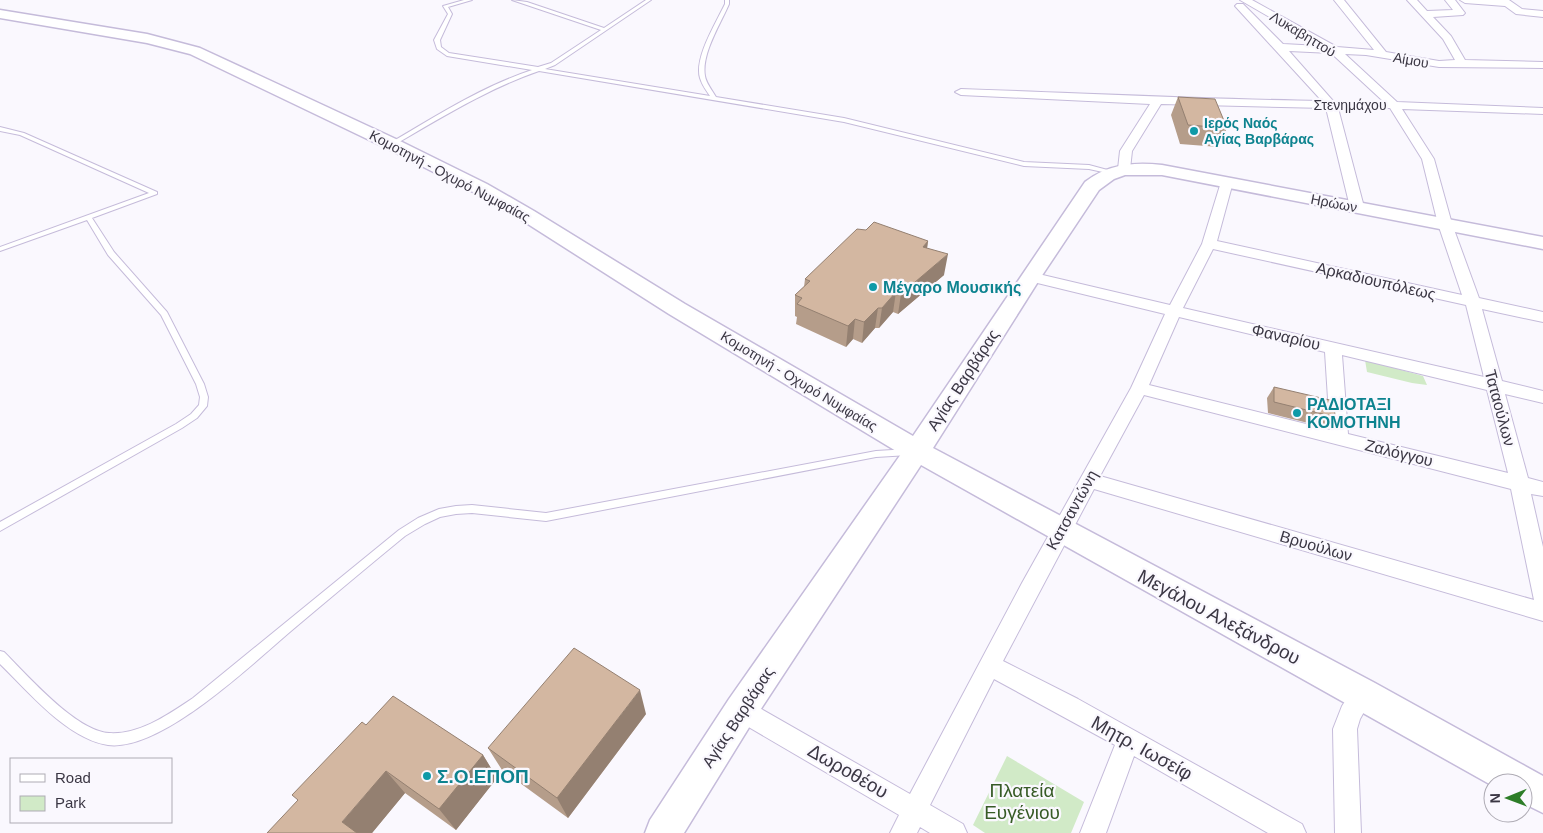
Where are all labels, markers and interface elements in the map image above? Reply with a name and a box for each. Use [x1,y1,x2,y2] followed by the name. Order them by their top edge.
[1267,8,1339,60] street label: Λυκαβηττού
[1392,49,1430,71] street label: Αίμου
[1313,97,1387,113] street label: Στενημάχου
[1204,115,1314,147] place label: Ιερός Ναός Αγίας Βαρβάρας
[1188,125,1200,137] marker: Ιερός Ναός Αγίας Βαρβάρας
[367,127,533,225] street label: Κομοτηνή - Οχυρό Νυμφαίας
[1309,191,1359,215] street label: Ηρώων
[1315,259,1438,303] street label: Αρκαδιουπόλεως
[883,279,1021,297] place label: Μέγαρο Μουσικής
[867,281,879,293] marker: Μέγαρο Μουσικής
[1250,321,1322,353] street label: Φαναρίου
[924,326,1002,434] street label: Αγίας Βαρβάρας
[718,328,880,434] street label: Κομοτηνή - Οχυρό Νυμφαίας
[1482,368,1518,448] street label: Ταταούλων
[1307,396,1400,431] place label: ΡΑΔΙΟΤΑΞΙ ΚΟΜΟΤΗΝΗ
[1291,407,1303,419] marker: ΡΑΔΙΟΤΑΞΙ ΚΟΜΟΤΗΝΗ
[1363,436,1435,470] street label: Ζαλόγγου
[1043,467,1101,553] street label: Κατσαντώνη
[1278,528,1354,564] street label: Βρυούλων
[1134,565,1304,669] street label: Μεγάλου Αλεξάνδρου
[699,663,777,771] street label: Αγίας Βαρβάρας
[1088,712,1196,784] street label: Μητρ. Ιωσείφ
[804,740,892,802] street label: Δωροθέου
[10,758,172,823] legend
[437,766,529,787] place label: Σ.Ο.ΕΠΟΠ
[55,769,91,786] text: Road
[421,770,433,782] marker: Σ.Ο.ΕΠΟΠ
[1483,773,1533,823] north arrow
[984,780,1060,823] park label: Πλατεία Ευγένιου
[1487,793,1503,803] text: N
[55,794,86,811] text: Park

